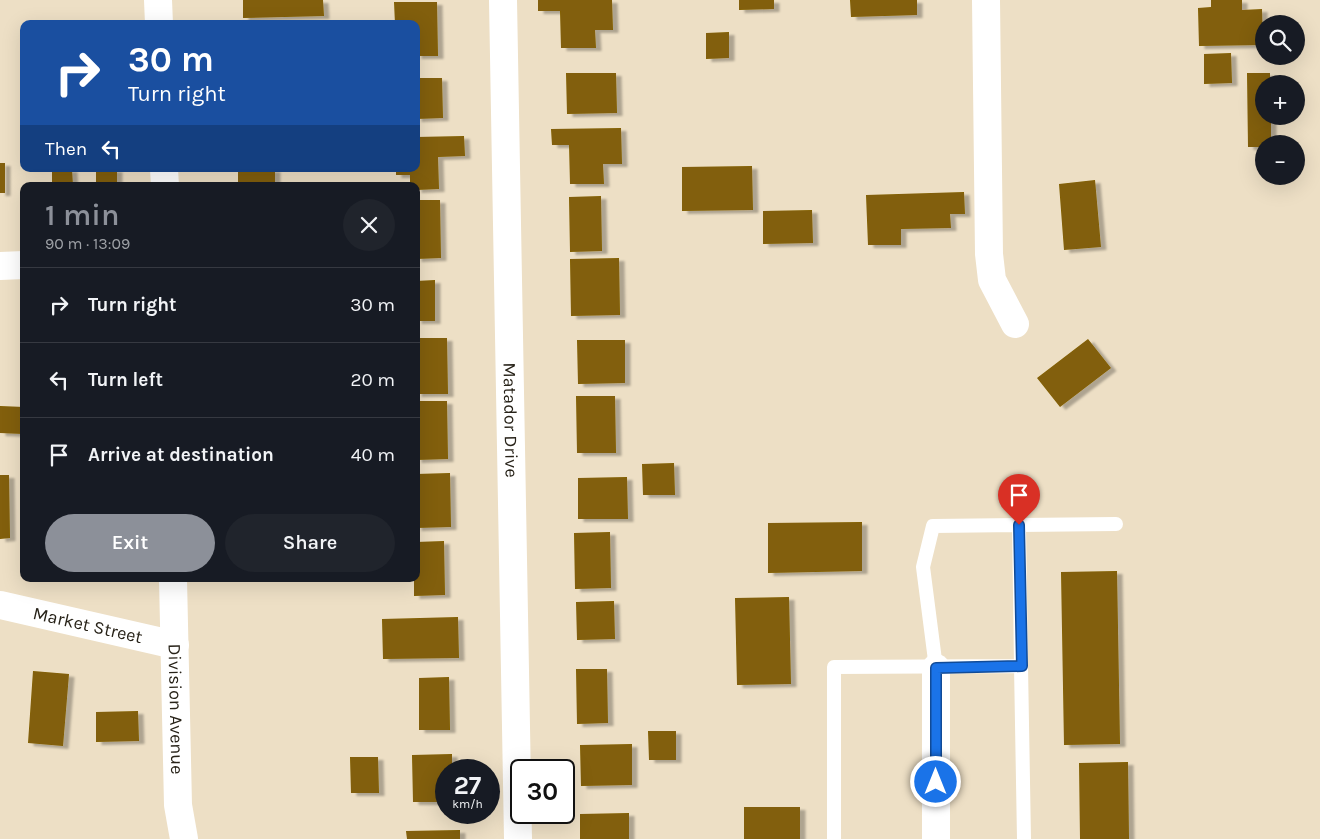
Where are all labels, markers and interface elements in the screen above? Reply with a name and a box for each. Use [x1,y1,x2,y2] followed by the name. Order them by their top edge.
[1255,15,1305,185] map controls
[1255,15,1305,65] button: search
[128,39,214,80] text: 30 m
[45,40,110,105] icon: right
[1255,75,1305,125] button: +
[128,81,226,107] text: Turn right
[97,135,125,163] icon: left
[1255,135,1305,185] button: −
[45,138,87,160] text: Then
[45,197,119,233] text: 1 min
[343,199,395,251] button: close
[45,234,130,253] text: 90 m · 13:09
[45,291,73,319] icon: right
[88,294,177,316] text: Turn right
[350,294,395,316] text: 30 m
[498,362,523,478] street label: Matador Drive
[45,366,73,394] icon: left
[88,369,163,391] text: Turn left
[350,369,395,391] text: 20 m
[45,441,73,469] icon: arrive
[88,444,274,466] text: Arrive at destination
[351,444,395,466] text: 40 m
[998,474,1040,525] pin
[1005,481,1033,509] icon: arrive
[45,514,215,572] button: Exit
[225,514,395,572] button: Share
[31,602,145,648] street label: Market Street
[163,643,188,775] street label: Division Avenue
[909,755,961,807] position arrow
[510,759,575,824] speed limit sign: 30
[454,771,481,800] text: 27
[452,797,483,811] text: km/h

